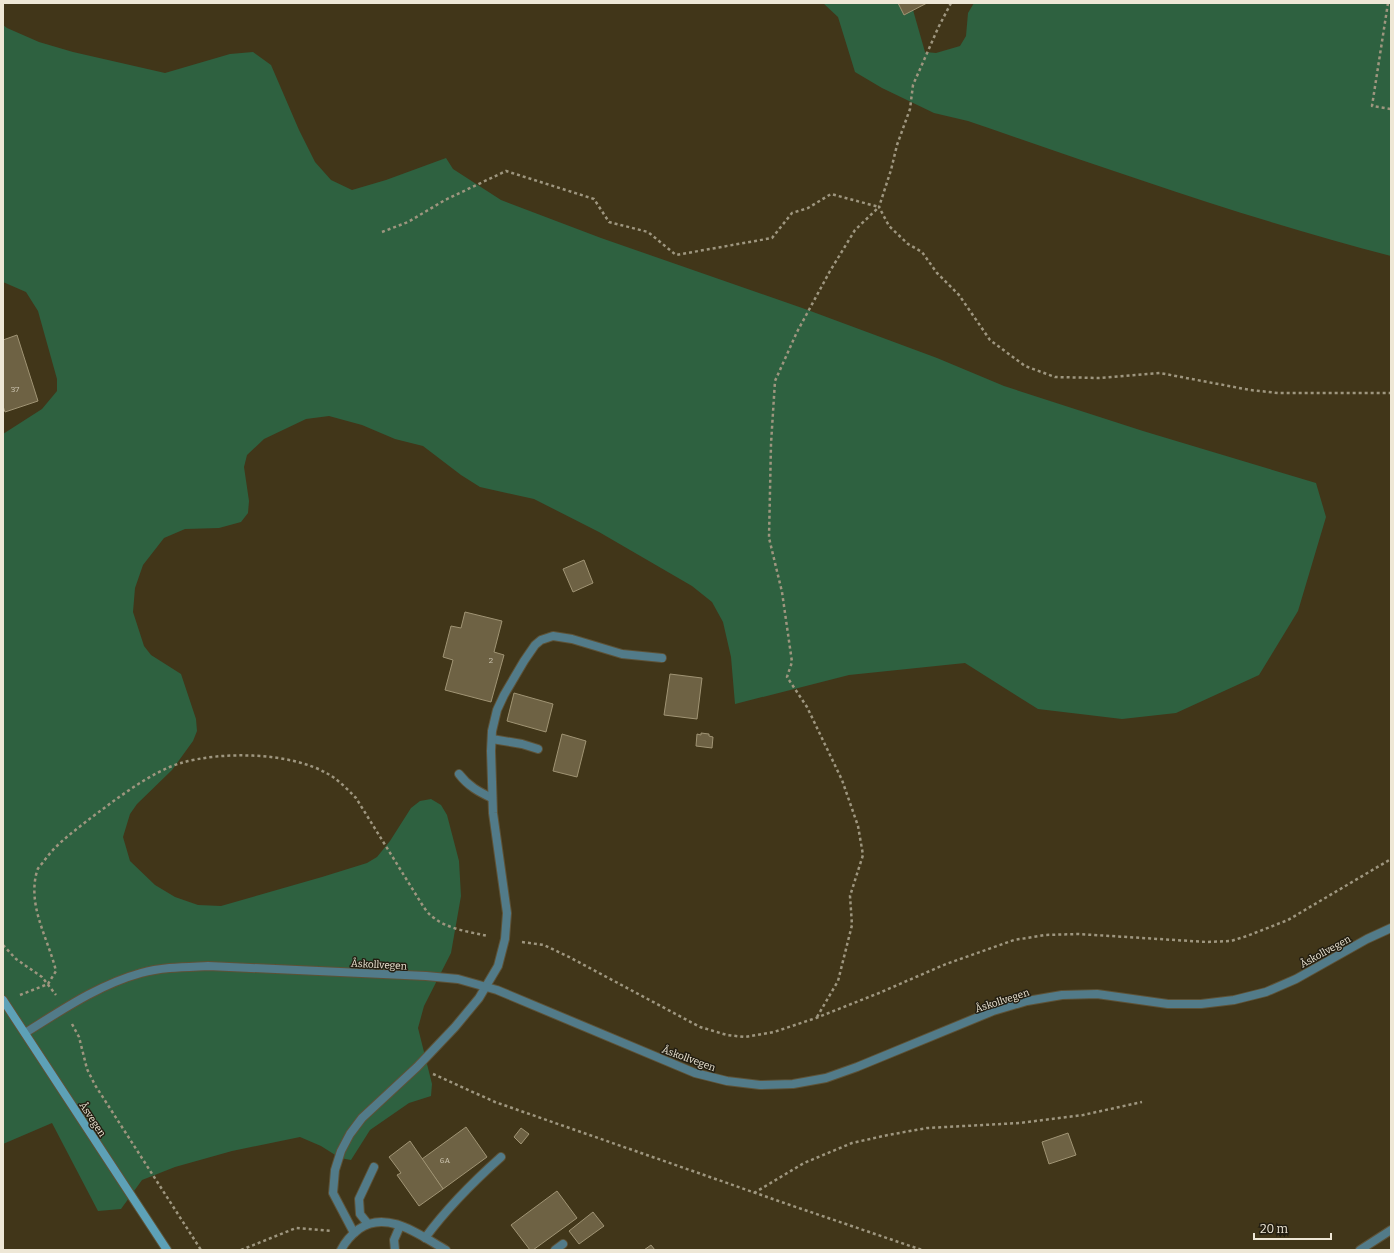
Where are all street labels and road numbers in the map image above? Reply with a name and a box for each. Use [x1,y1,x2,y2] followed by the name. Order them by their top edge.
[1297,931,1354,971] street label: Åskollvegen
[351,956,408,972] street label: Åskollvegen
[973,984,1031,1015] street label: Åskollvegen
[660,1042,718,1074] street label: Åskollvegen
[76,1099,110,1140] street label: Åsvegen

